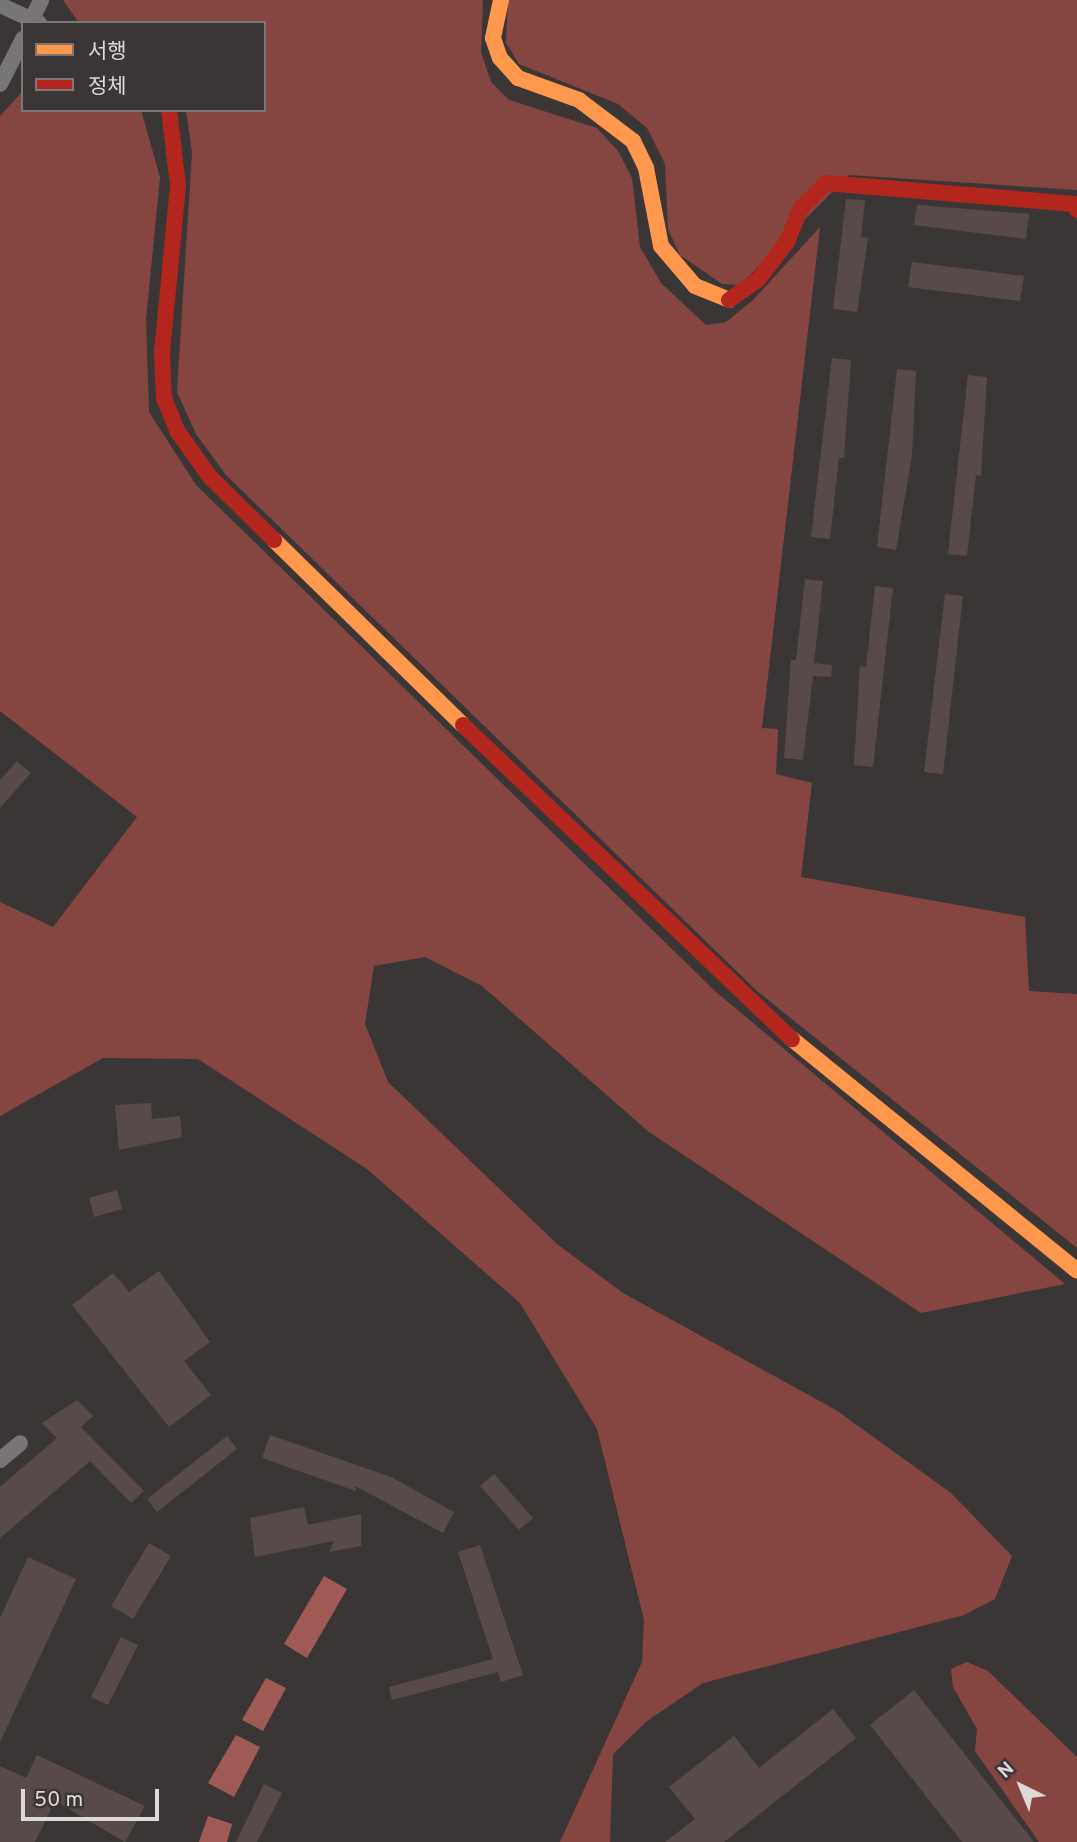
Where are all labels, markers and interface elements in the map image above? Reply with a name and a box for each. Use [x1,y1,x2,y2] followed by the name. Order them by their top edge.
[21,21,266,112] legend
[88,39,127,66] text: 서행
[88,74,127,101] text: 정체
[986,1751,1056,1821] north arrow
[994,1757,1020,1784] text: N
[24,1776,163,1820] scale bar
[34,1787,83,1814] text: 50 m

